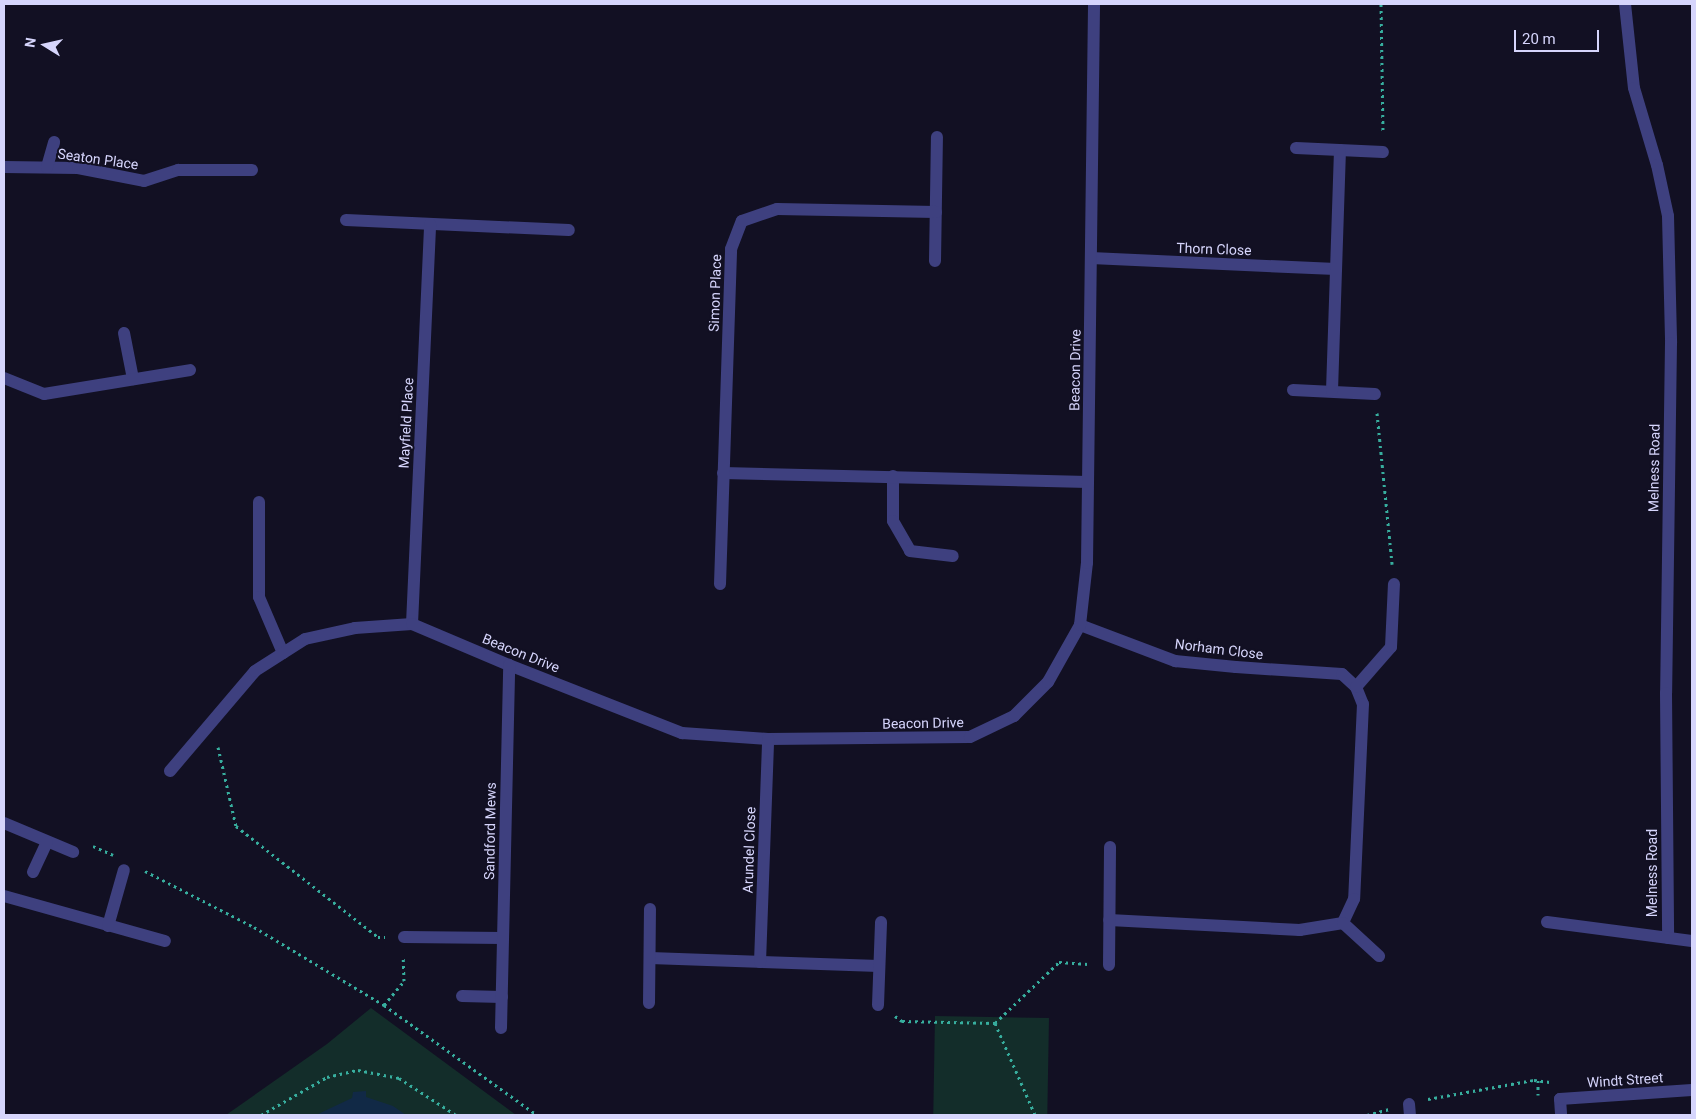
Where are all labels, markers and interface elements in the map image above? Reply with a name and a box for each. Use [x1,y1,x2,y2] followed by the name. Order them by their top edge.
[20,20,70,70] north arrow
[1516,20,1601,52] scale bar
[1522,30,1556,48] text: 20 m
[21,36,39,49] text: N
[56,145,140,173] street label: Seaton Place
[1176,239,1252,259] street label: Thorn Close
[705,254,725,332] street label: Simon Place
[1066,329,1084,411] street label: Beacon Drive
[395,377,417,469] street label: Mayfield Place
[1645,424,1663,512] street label: Melness Road
[480,630,562,676] street label: Beacon Drive
[1174,635,1264,663] street label: Norham Close
[882,714,964,732] street label: Beacon Drive
[481,782,499,880] street label: Sandford Mews
[739,806,759,894] street label: Arundel Close
[1644,829,1660,917] street label: Melness Road
[1586,1069,1664,1091] street label: Windt Street

